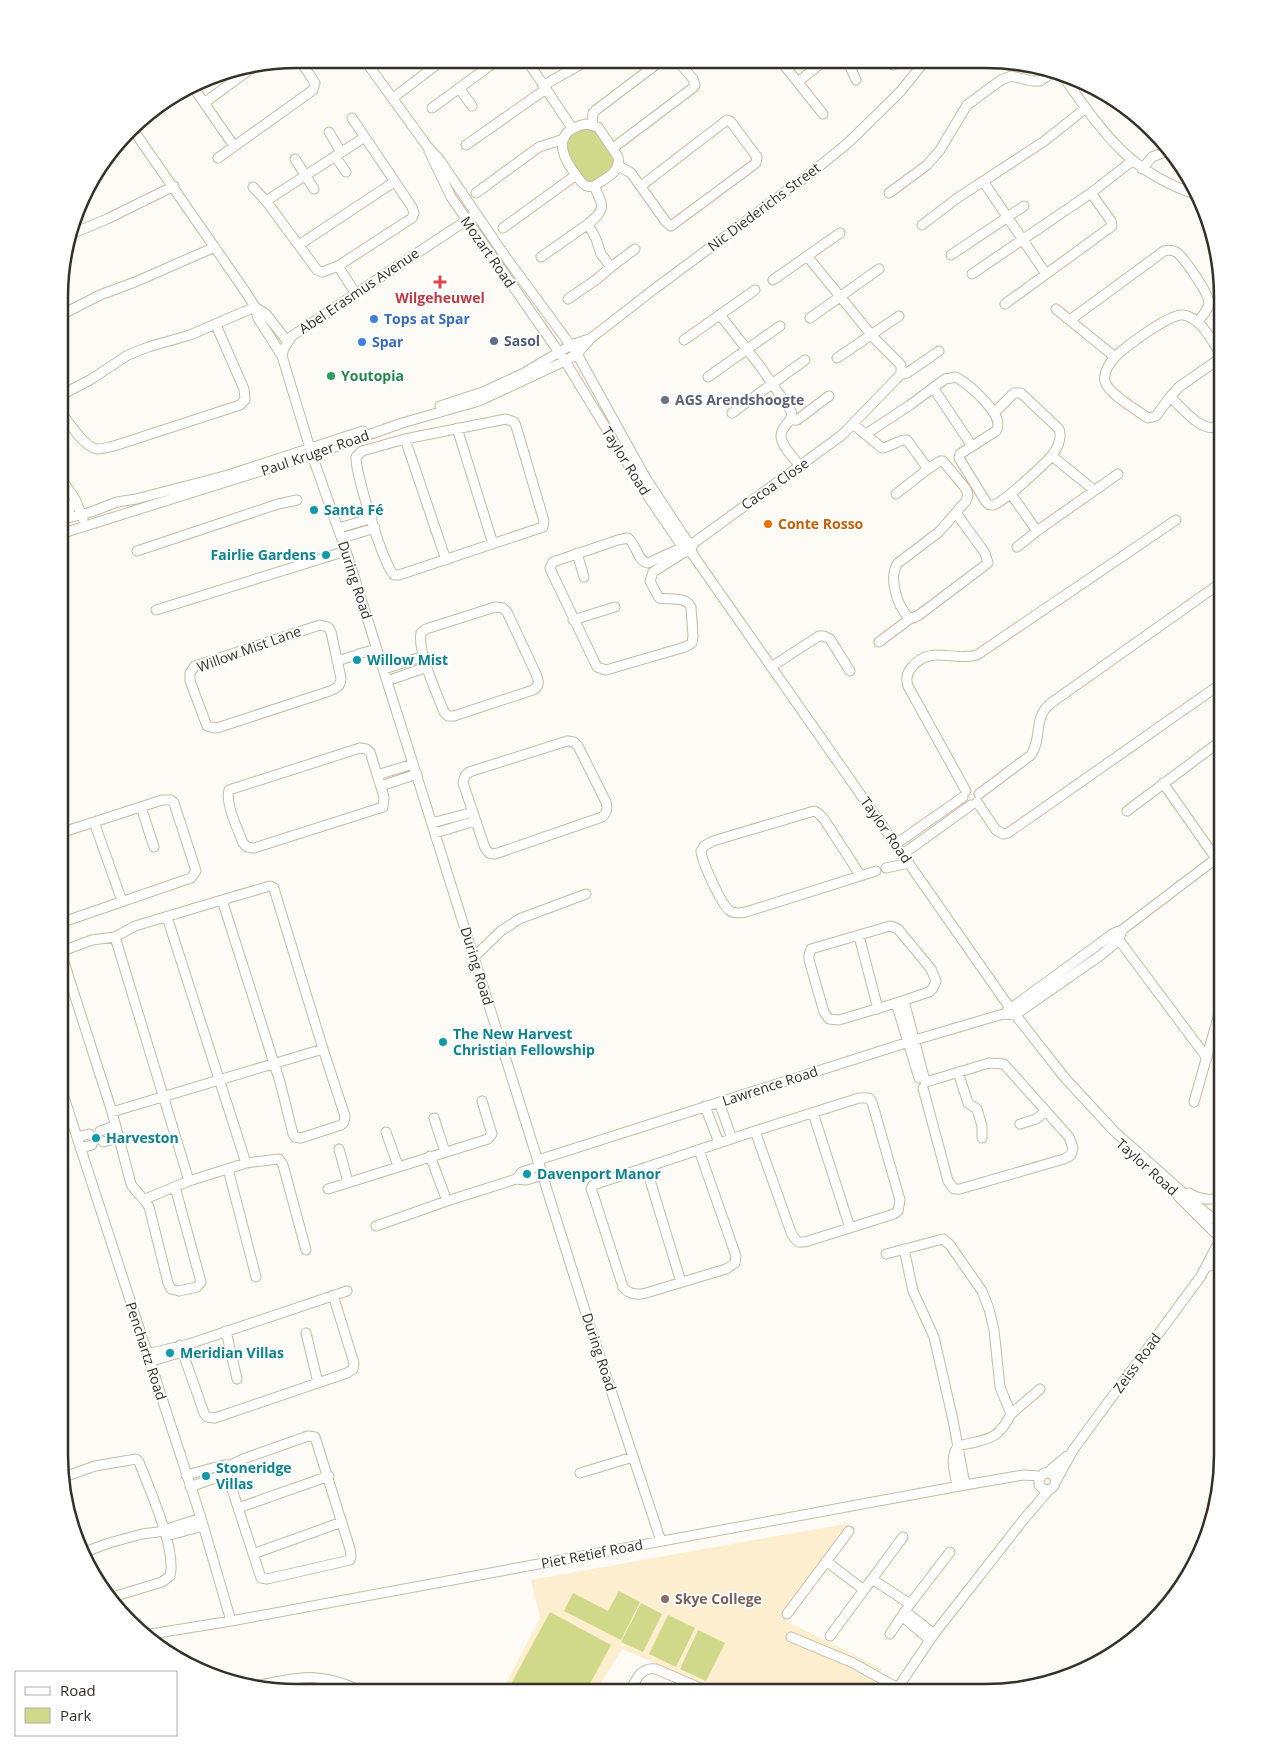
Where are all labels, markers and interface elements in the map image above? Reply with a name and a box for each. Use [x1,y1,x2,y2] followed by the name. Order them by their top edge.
[704,158,824,255] street label: Nic Diederichs Street
[457,212,520,291] street label: Mozart Road
[295,243,423,338] street label: Abel Erasmus Avenue
[434,276,446,288] marker: Wilgeheuwel
[395,288,485,307] place label: Wilgeheuwel
[384,309,470,328] place label: Tops at Spar
[368,313,380,325] marker: Tops at Spar
[504,331,540,350] place label: Sasol
[372,332,404,351] place label: Spar
[488,335,500,347] marker: Sasol
[356,336,368,348] marker: Spar
[341,366,404,385] place label: Youtopia
[325,370,337,382] marker: Youtopia
[675,390,804,409] place label: AGS Arendshoogte
[659,394,671,406] marker: AGS Arendshoogte
[598,423,655,499] street label: Taylor Road
[258,425,371,480] street label: Paul Kruger Road
[737,453,812,514] street label: Cacoa Close
[324,500,384,519] place label: Santa Fé
[308,504,320,516] marker: Santa Fé
[778,514,864,533] place label: Conte Rosso
[762,518,774,530] marker: Conte Rosso
[334,538,377,621] street label: During Road
[211,545,316,564] place label: Fairlie Gardens
[320,549,332,561] marker: Fairlie Gardens
[194,621,304,676] street label: Willow Mist Lane
[367,650,448,669] place label: Willow Mist
[351,654,363,666] marker: Willow Mist
[856,793,916,867] street label: Taylor Road
[457,924,498,1007] street label: During Road
[453,1024,595,1059] place label: The New Harvest Christian Fellowship
[437,1036,449,1048] marker: The New Harvest Christian Fellowship
[719,1061,820,1110] street label: Lawrence Road
[106,1128,179,1147] place label: Harveston
[90,1132,102,1144] marker: Harveston
[1112,1134,1182,1200] street label: Taylor Road
[537,1164,661,1183] place label: Davenport Manor
[521,1168,533,1180] marker: Davenport Manor
[122,1299,171,1402] street label: Penchartz Road
[578,1310,621,1393] street label: During Road
[1108,1329,1165,1397] street label: Zeiss Road
[180,1343,284,1362] place label: Meridian Villas
[164,1347,176,1359] marker: Meridian Villas
[216,1458,292,1493] place label: Stoneridge Villas
[200,1470,212,1482] marker: Stoneridge Villas
[539,1534,644,1573] street label: Piet Retief Road
[675,1589,762,1608] place label: Skye College
[659,1593,671,1605] marker: Skye College
[15,1671,178,1736] legend
[60,1680,96,1700] text: Road
[60,1705,91,1725] text: Park

